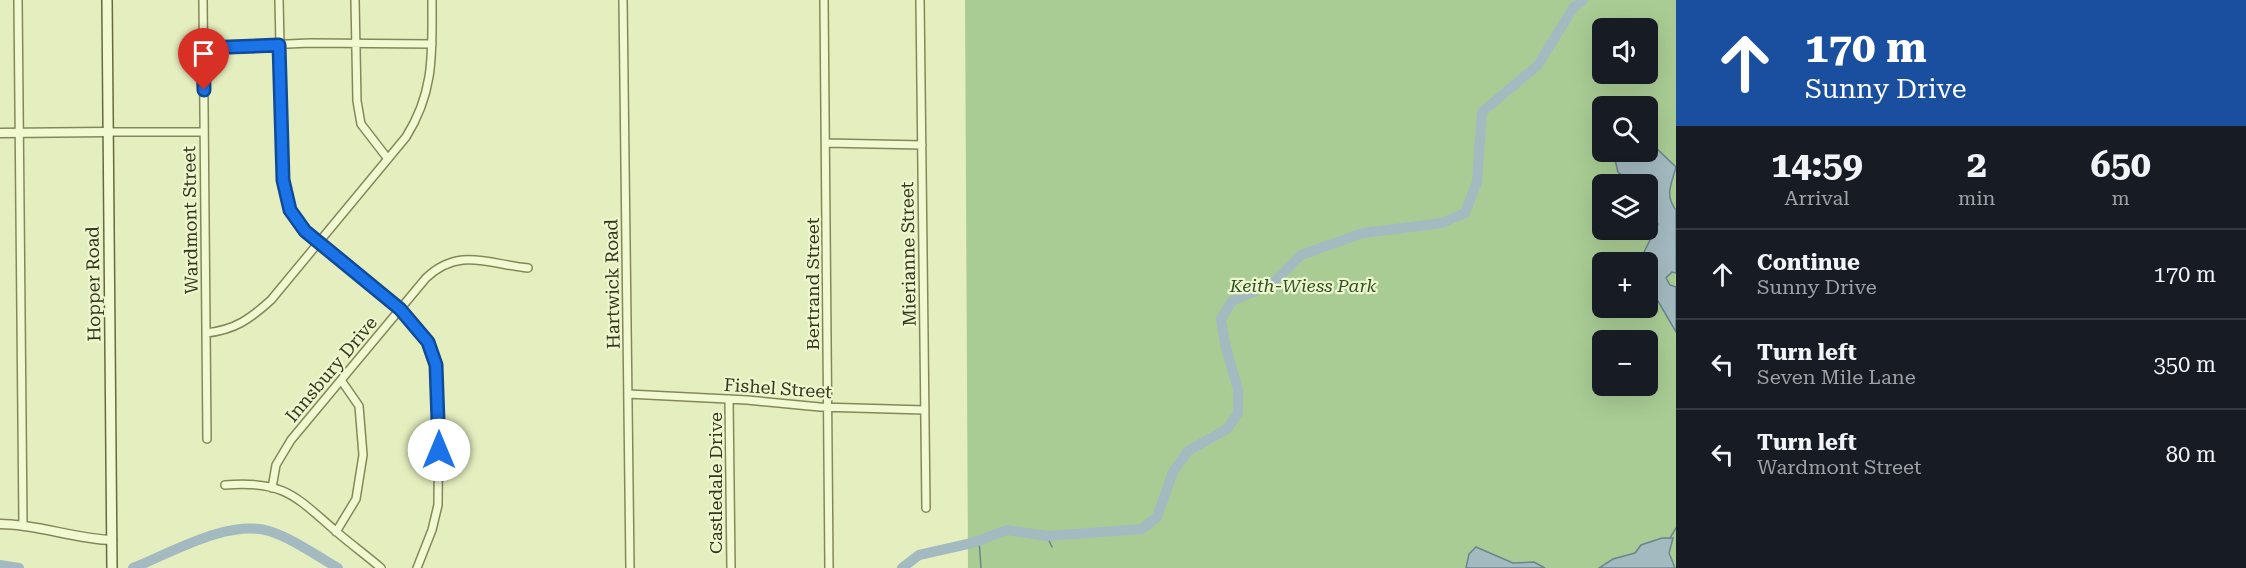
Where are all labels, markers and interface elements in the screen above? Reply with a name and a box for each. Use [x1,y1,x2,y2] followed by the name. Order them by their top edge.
[1592,18,1658,396] map controls
[1592,18,1658,84] button: sound
[1805,23,1927,72] text: 170 m
[1706,24,1784,102] icon: ahead
[178,28,229,90] pin
[187,37,220,70] icon: arrive
[1805,73,1967,105] text: Sunny Drive
[1592,96,1658,162] button: search
[1771,144,1863,186] text: 14:59
[1967,144,1987,186] text: 2
[2091,144,2151,186] text: 650
[178,146,202,294] street label: Wardmont Street
[1592,174,1658,240] button: layers
[896,181,920,327] street label: Mierianne Street
[1784,186,1849,210] text: Arrival
[1958,186,1995,210] text: min
[2112,186,2130,210] text: m
[802,217,823,350] street label: Bertrand Street
[600,218,624,349] street label: Hartwick Road
[81,226,105,342] street label: Hopper Road
[1757,250,1860,275] text: Continue
[1592,252,1658,318] button: +
[1706,258,1739,291] icon: ahead
[2153,262,2216,287] text: 170 m
[1229,275,1377,296] park label: Keith-Wiess Park
[1757,275,1877,299] text: Sunny Drive
[281,312,381,426] street label: Innsbury Drive
[1592,330,1658,396] button: −
[1757,340,1857,365] text: Turn left
[1706,348,1739,381] icon: left
[2153,352,2216,377] text: 350 m
[1757,365,1916,389] text: Seven Mile Lane
[723,374,833,402] street label: Fishel Street
[705,412,726,554] street label: Castledale Drive
[407,418,471,482] position arrow
[1757,430,1857,455] text: Turn left
[1706,438,1739,471] icon: left
[2166,442,2216,467] text: 80 m
[1757,455,1921,479] text: Wardmont Street

